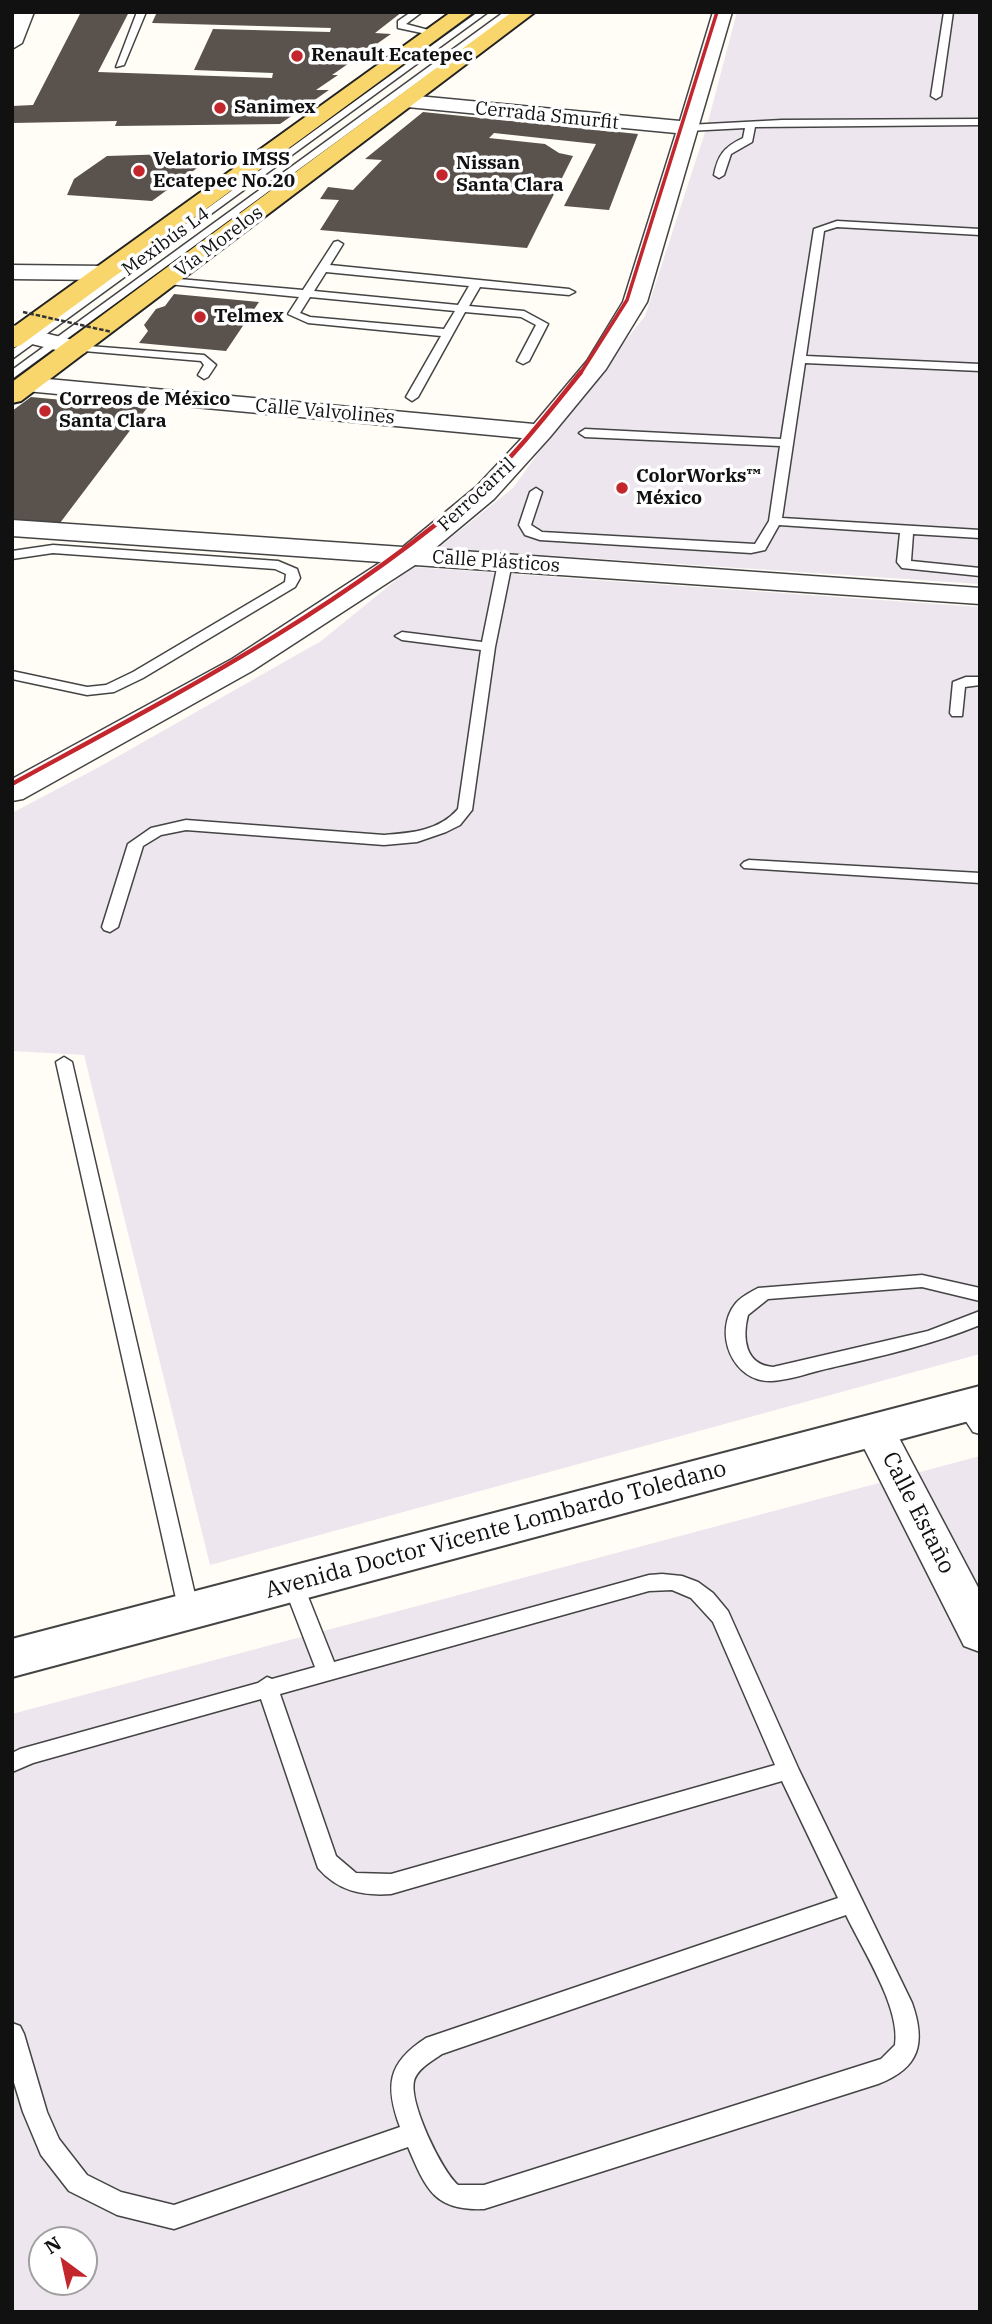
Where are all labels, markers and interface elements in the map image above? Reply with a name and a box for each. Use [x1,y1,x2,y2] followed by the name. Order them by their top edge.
[311,45,473,67] place label: Renault Ecatepec
[289,48,305,64] marker: Renault Ecatepec
[234,97,316,119] place label: Sanimex
[474,97,620,135] street label: Cerrada Smurfit
[212,100,228,116] marker: Sanimex
[153,149,295,193] place label: Velatorio IMSS Ecatepec No.20
[456,153,564,197] place label: Nissan Santa Clara
[131,163,147,179] marker: Velatorio IMSS Ecatepec No.20
[434,167,450,183] marker: Nissan Santa Clara
[170,201,268,283] street label: Vía Morelos
[118,203,214,281] street label: Mexibús L4
[214,306,284,328] place label: Telmex
[192,309,208,325] marker: Telmex
[59,389,230,433] place label: Correos de México Santa Clara
[254,395,396,429] street label: Calle Valvolines
[37,403,53,419] marker: Correos de México Santa Clara
[433,453,521,537] street label: Ferrocarril
[636,466,761,510] place label: ColorWorks™ México
[614,480,630,496] marker: ColorWorks™ México
[431,546,561,578] street label: Calle Plásticos
[876,1448,960,1578] street label: Calle Estaño
[263,1455,729,1605] street label: Avenida Doctor Vicente Lombardo Toledano
[28,2226,98,2296] north arrow
[40,2231,65,2259] text: N

